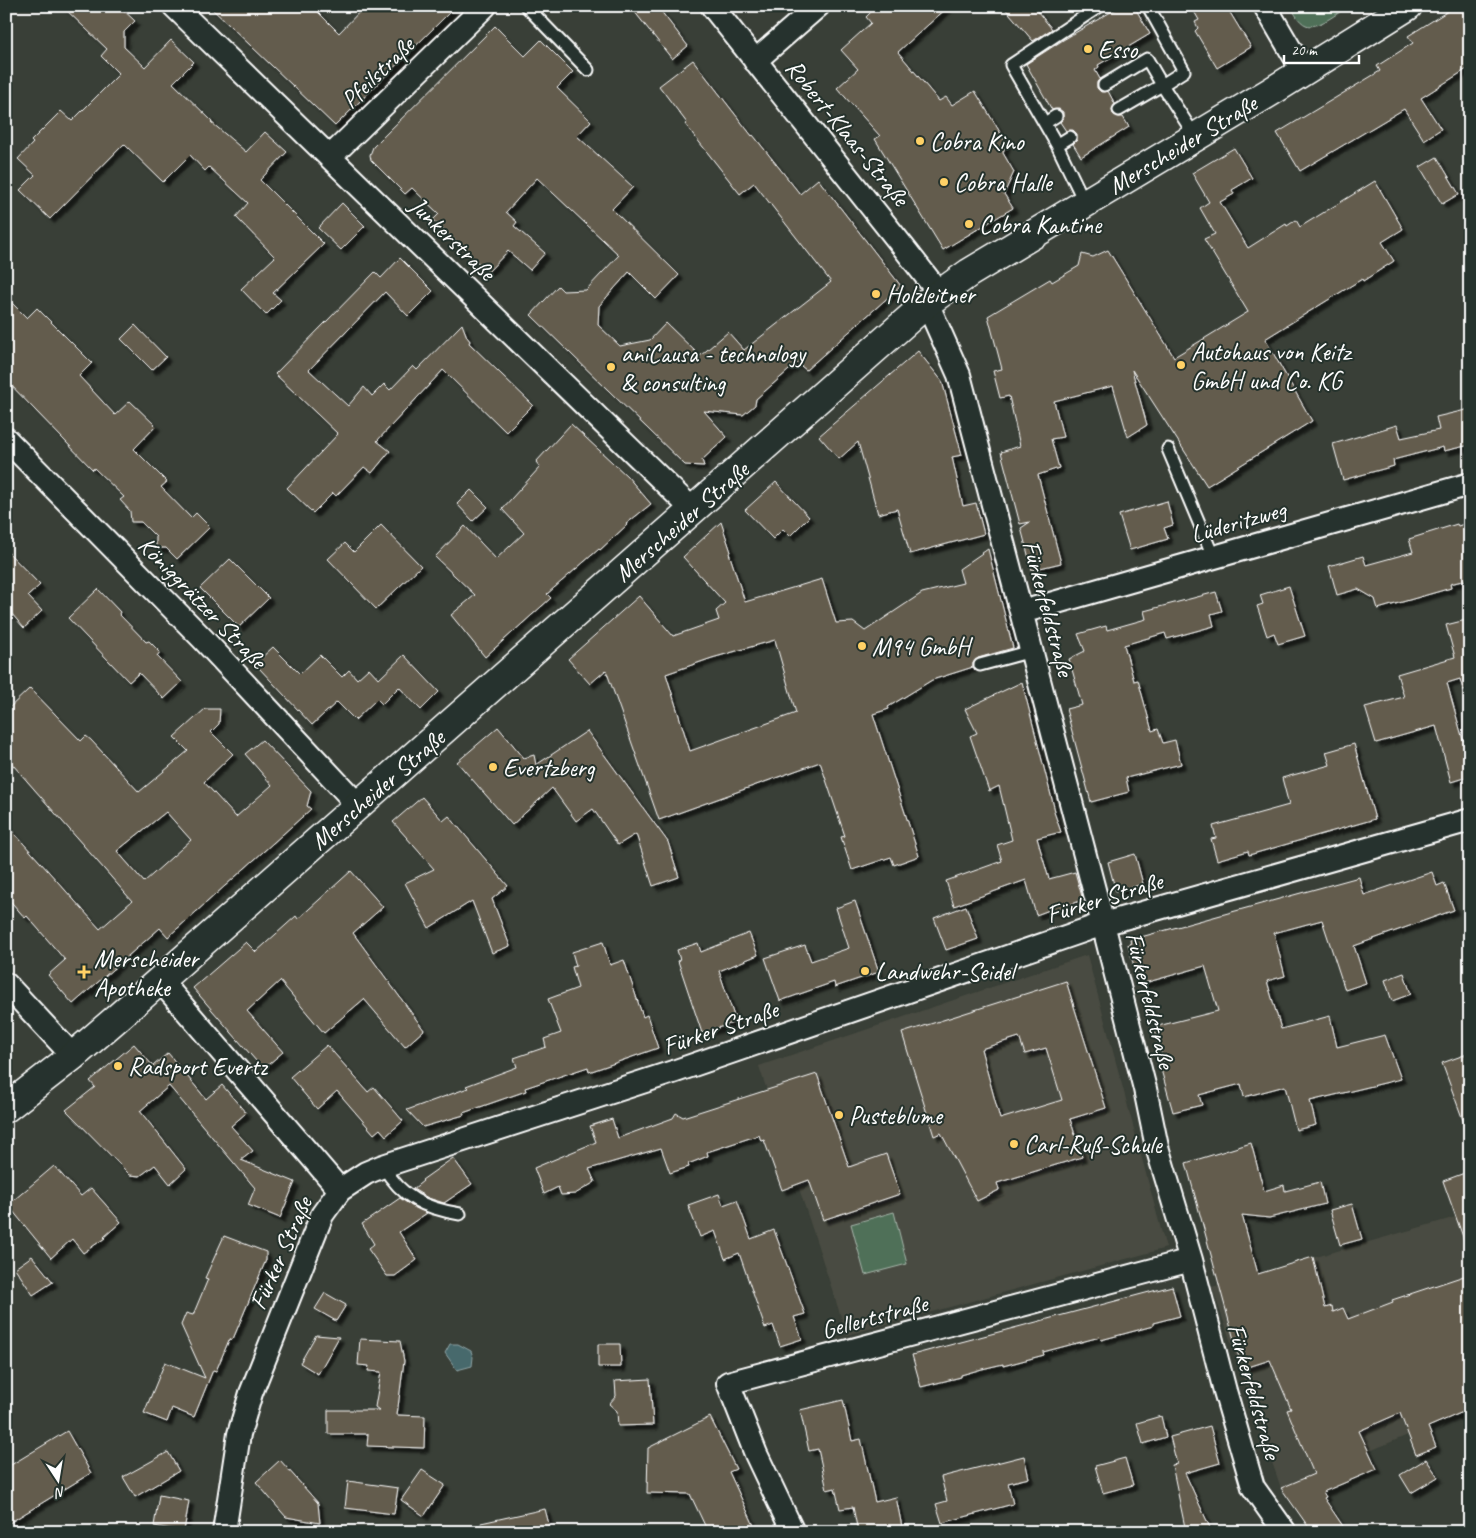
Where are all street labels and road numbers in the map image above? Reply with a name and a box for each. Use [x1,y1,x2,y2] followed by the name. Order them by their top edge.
[334,29,423,116] street label: Pfeilstraße
[778,53,917,214] street label: Robert-Klaas-Straße
[1102,87,1265,202] street label: Merscheider Straße
[402,189,504,289] street label: Junkerstraße
[608,453,757,589] street label: Merscheider Straße
[1187,493,1292,551] street label: Lüderitzweg
[131,530,275,677] street label: Königgrätzer Straße
[1015,537,1082,682] street label: Fürkerfeldstraße
[304,721,453,857] street label: Merscheider Straße
[1042,865,1168,931] street label: Fürker Straße
[1118,929,1183,1074] street label: Fürkerfeldstraße
[658,993,784,1063] street label: Fürker Straße
[242,1190,321,1315] street label: Fürker Straße
[818,1287,933,1346] street label: Gellertstraße
[1219,1320,1289,1464] street label: Fürkerfeldstraße

